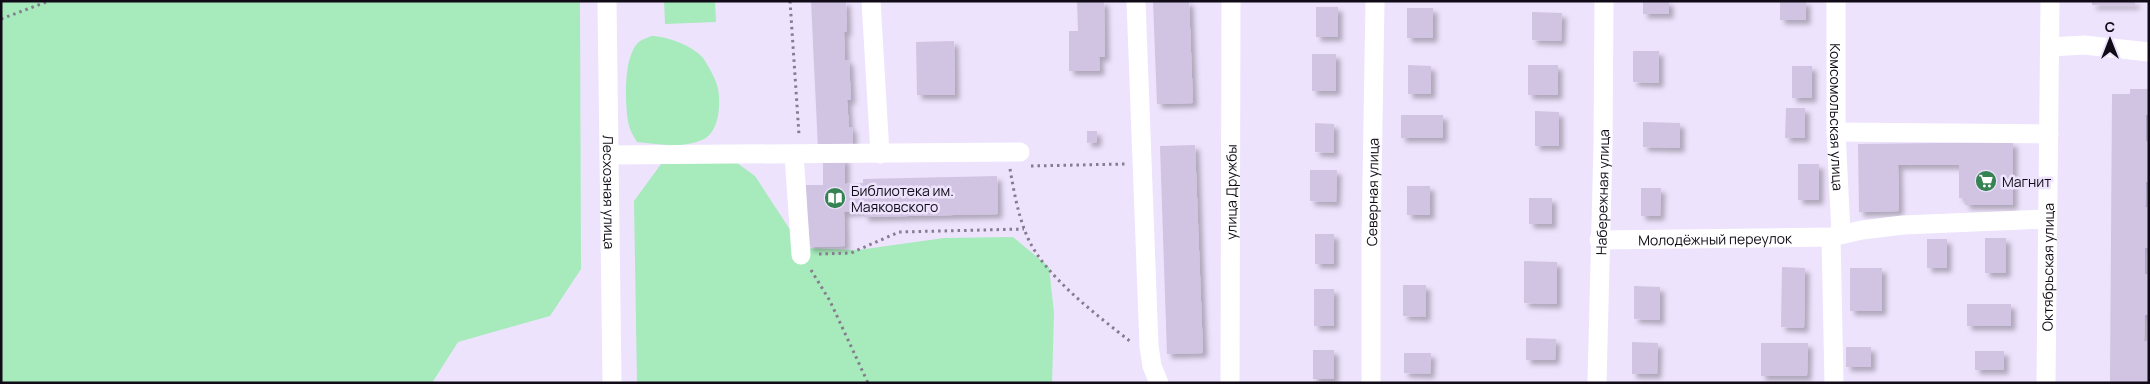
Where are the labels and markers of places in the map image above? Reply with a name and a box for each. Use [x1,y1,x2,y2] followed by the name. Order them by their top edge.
[1974,169,1998,193] supermarket icon: Магнит
[2002,172,2051,191] place label: Магнит
[851,181,954,216] place label: Библиотека им. Маяковского
[823,186,847,210] library icon: Библиотека им. Маяковского

